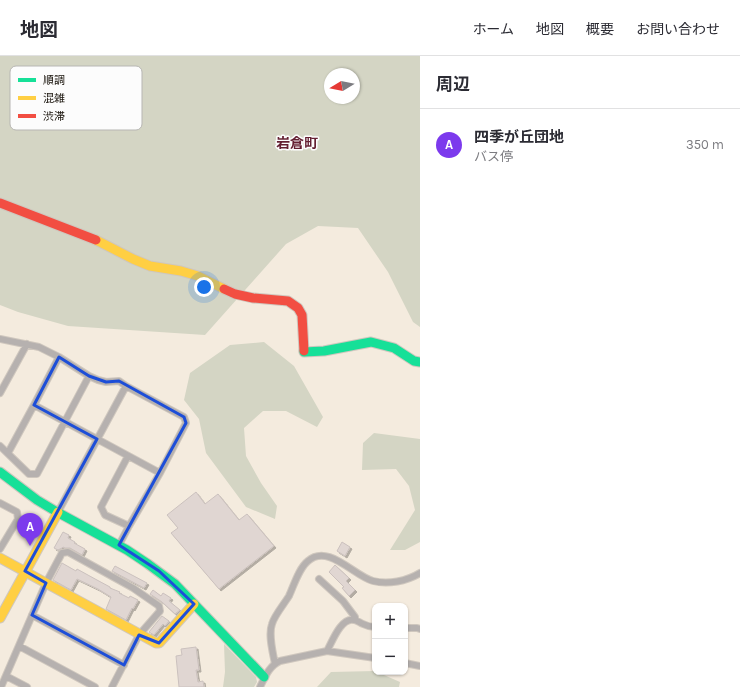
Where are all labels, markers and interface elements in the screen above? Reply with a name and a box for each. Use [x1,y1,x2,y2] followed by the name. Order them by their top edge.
[20,19,58,41] text: 地図
[472,21,514,38] text: ホーム
[536,21,564,38] text: 地図
[586,21,614,38] text: 概要
[636,21,720,38] text: お問い合わせ
[10,66,142,130] legend
[324,68,360,104] north arrow
[43,74,65,87] text: 順調
[436,74,470,94] text: 周辺
[43,92,65,105] text: 混雑
[43,110,65,123] text: 渋滞
[474,128,564,146] text: 四季が丘団地
[276,135,318,152] district label: 岩倉町
[445,137,453,152] text: A
[686,137,724,152] text: 350 m
[474,149,513,164] text: バス停
[194,277,214,297] your location
[17,513,43,546] pin: A
[372,603,408,675] map controls
[372,603,408,639] button: +
[372,639,408,675] button: −

